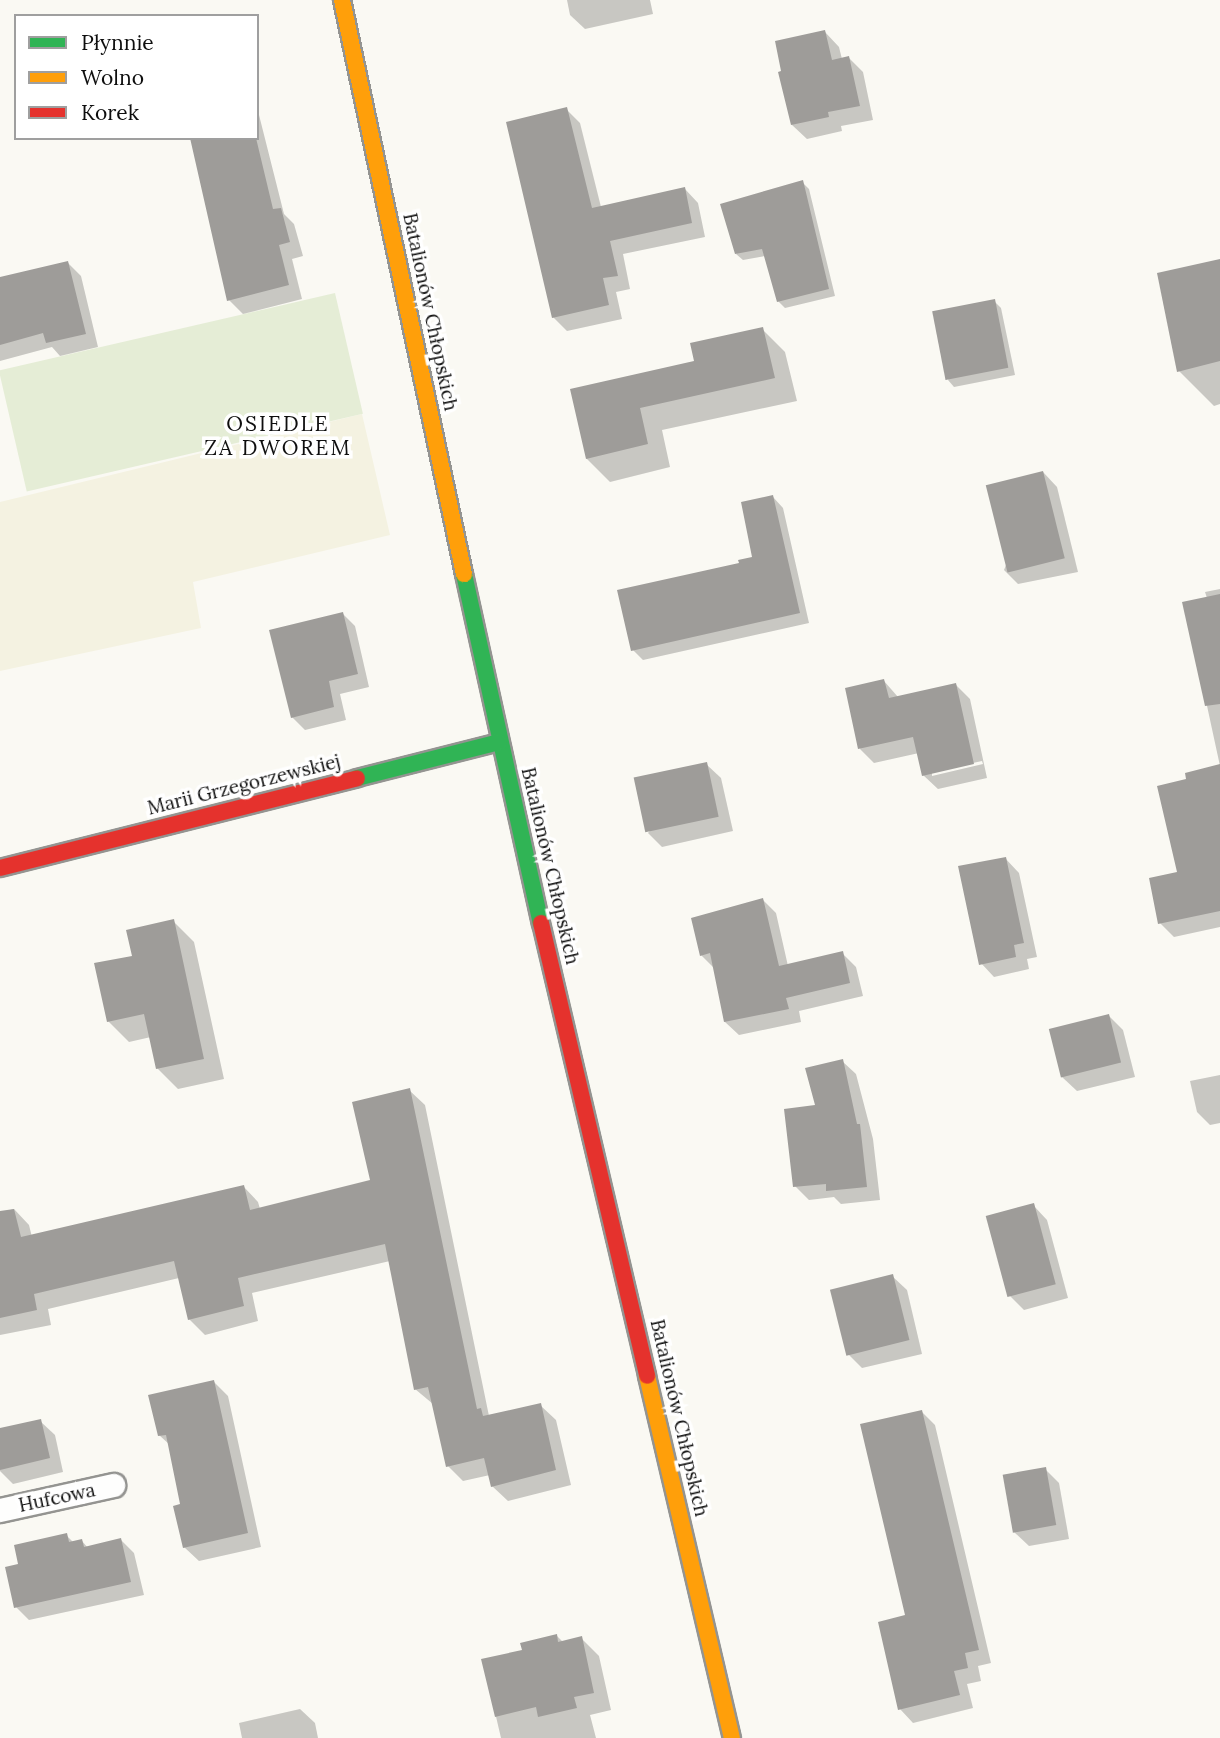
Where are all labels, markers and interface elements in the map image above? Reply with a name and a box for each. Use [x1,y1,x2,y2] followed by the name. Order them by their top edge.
[14,14,259,140] legend
[81,29,154,56] text: Płynnie
[81,64,144,91] text: Wolno
[81,99,139,126] text: Korek
[398,211,462,413] street label: Batalionów Chłopskich
[205,411,351,461] district label: OSIEDLE ZA DWOREM
[145,750,343,820] street label: Marii Grzegorzewskiej
[516,765,584,967] street label: Batalionów Chłopskich
[645,1317,713,1519] street label: Batalionów Chłopskich
[17,1479,97,1517] street label: Hufcowa

